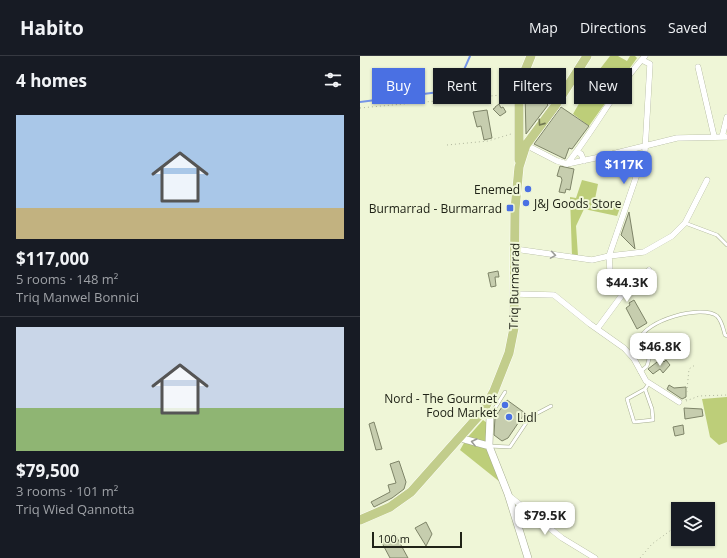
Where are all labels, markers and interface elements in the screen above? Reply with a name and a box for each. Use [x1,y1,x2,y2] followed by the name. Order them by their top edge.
[20,15,84,41] text: Habito
[529,18,558,37] text: Map
[580,18,646,37] text: Directions
[668,18,707,37] text: Saved
[372,68,425,104] chip: Buy
[433,68,491,104] chip: Rent
[499,68,566,104] chip: Filters
[574,68,632,104] chip: New
[16,69,87,92] text: 4 homes
[322,69,344,91] icon: filters
[538,119,546,126] one-way arrow
[144,141,216,213] icon: home
[596,151,652,185] pin: $117K
[605,155,643,173] text: $117K
[474,181,520,198] place label: Enemed
[523,184,533,194] marker: Enemed
[533,195,622,212] place label: J&J Goods Store
[521,198,531,208] marker: J&J Goods Store
[369,200,502,217] place label: Burmarrad - Burmarrad
[505,203,515,213] marker: Burmarrad - Burmarrad
[505,243,523,329] street label: Triq Burmarrad
[16,247,89,270] text: $117,000
[550,250,556,258] one-way arrow
[594,269,660,303] pin: $44.3K
[16,270,118,288] text: 5 rooms · 148 m²
[606,273,648,291] text: $44.3K
[16,288,139,306] text: Triq Manwel Bonnici
[627,333,693,367] pin: $46.8K
[639,337,681,355] text: $46.8K
[144,353,216,425] icon: home
[384,390,497,421] place label: Nord - The Gourmet Food Market
[500,400,510,410] marker: Nord - The Gourmet Food Market
[517,409,537,426] place label: Lidl
[504,412,514,422] marker: Lidl
[471,438,478,447] one-way arrow
[16,459,79,482] text: $79,500
[16,482,118,500] text: 3 rooms · 101 m²
[16,500,135,518] text: Triq Wied Qannotta
[512,502,578,536] pin: $79.5K
[671,502,715,546] map controls
[671,502,715,546] button: layers
[524,506,566,524] text: $79.5K
[372,530,462,549] scale bar
[378,531,410,546] text: 100 m

